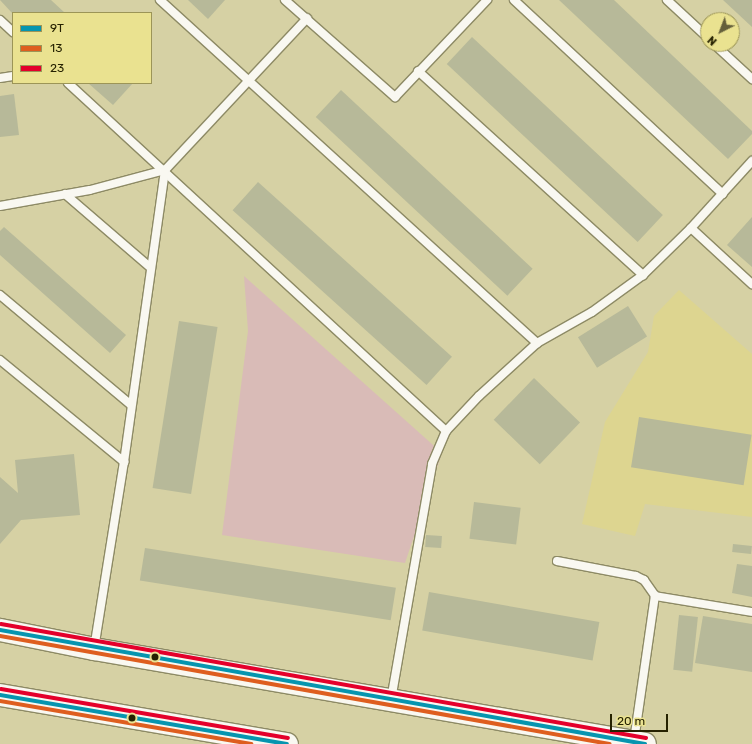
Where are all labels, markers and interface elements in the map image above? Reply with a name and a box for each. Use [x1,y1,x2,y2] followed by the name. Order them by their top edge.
[12,12,152,84] legend
[700,12,740,52] north arrow
[50,21,64,35] text: 9Т
[705,33,720,48] text: N
[50,41,62,55] text: 13
[50,61,64,75] text: 23
[150,652,160,662] unlabelled marker
[612,706,670,732] scale bar
[127,713,137,723] unlabelled marker
[617,714,645,728] text: 20 m

